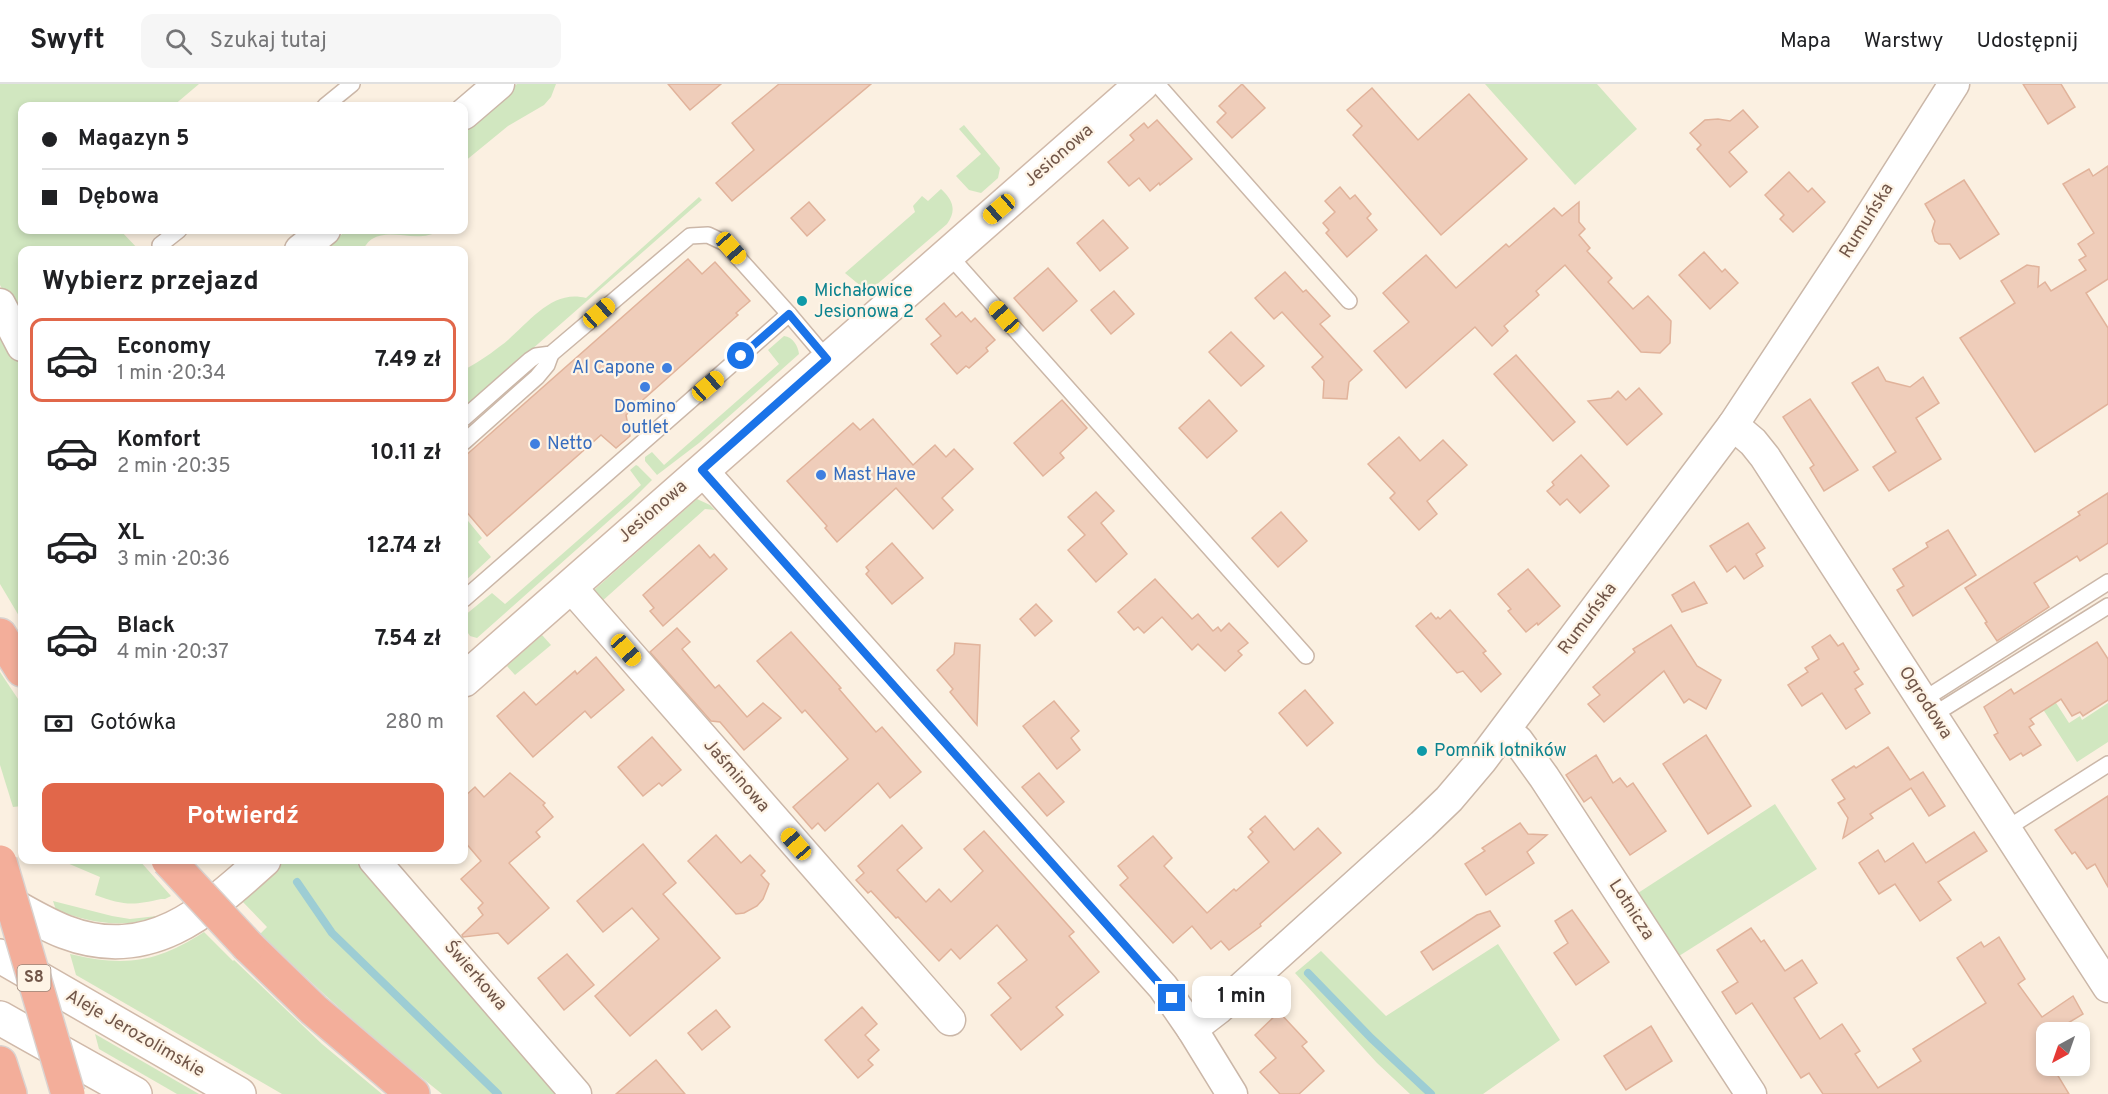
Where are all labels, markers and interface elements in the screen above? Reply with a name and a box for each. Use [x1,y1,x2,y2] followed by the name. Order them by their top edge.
[141,14,561,68] search box
[30,23,105,59] text: Swyft
[162,25,195,58] icon: search
[210,28,327,55] text: Szukaj tutaj
[1780,28,1831,55] text: Mapa
[1864,28,1943,55] text: Warstwy
[1976,28,2078,55] text: Udostępnij
[1019,120,1099,192] street label: Jesionowa
[78,126,189,153] text: Magazyn 5
[1835,179,1899,263] street label: Rumuńska
[78,184,159,211] text: Dębowa
[980,190,1018,228] car
[712,229,750,267] car
[42,265,259,299] text: Wybierz przejazd
[814,280,914,324] place label: Michałowice Jesionowa 2
[580,294,618,332] car
[795,294,809,308] marker: Michałowice Jesionowa 2
[985,298,1023,336] car
[45,333,99,387] icon: car
[117,334,211,361] text: Economy
[727,342,754,369] route start
[375,347,441,374] text: 7.49 zł
[572,357,655,380] place label: Al Capone
[117,361,226,387] text: 1 min · 20:34
[660,361,674,375] marker: Al Capone
[689,367,727,405] car
[638,380,652,394] marker: Domino outlet
[614,396,676,440] place label: Domino outlet
[45,426,99,480] icon: car
[117,427,201,454] text: Komfort
[547,433,593,456] place label: Netto
[528,437,542,451] marker: Netto
[371,440,441,467] text: 10.11 zł
[117,454,231,480] text: 2 min · 20:35
[833,464,916,487] place label: Mast Have
[814,468,828,482] marker: Mast Have
[613,476,693,548] street label: Jesionowa
[45,519,99,573] icon: car
[117,520,144,547] text: XL
[367,533,441,560] text: 12.74 zł
[117,547,230,573] text: 3 min · 20:36
[1553,578,1623,660] street label: Rumuńska
[45,612,99,666] icon: car
[117,613,175,640] text: Black
[375,626,441,653] text: 7.54 zł
[607,631,645,669] car
[117,640,229,666] text: 4 min · 20:37
[1893,662,1957,744] street label: Ogrodowa
[42,707,75,740] icon: cash
[90,710,176,737] text: Gotówka
[385,710,444,736] text: 280 m
[698,734,774,818] street label: Jaśminowa
[1434,740,1567,763] place label: Pomnik lotników
[1415,744,1429,758] marker: Pomnik lotników
[42,783,444,852] button: Potwierdź
[777,825,815,863] car
[1603,875,1659,945] street label: Lotnicza
[438,935,513,1016] street label: Świerkowa
[18,965,51,991] road number: S8
[1193,977,1292,1019] callout: 1 min
[1158,984,1185,1011] route end
[1217,984,1266,1010] text: 1 min
[61,985,209,1083] street label: Aleje Jerozolimskie
[2036,1022,2090,1076] north arrow
[2036,1022,2090,1076] map controls

